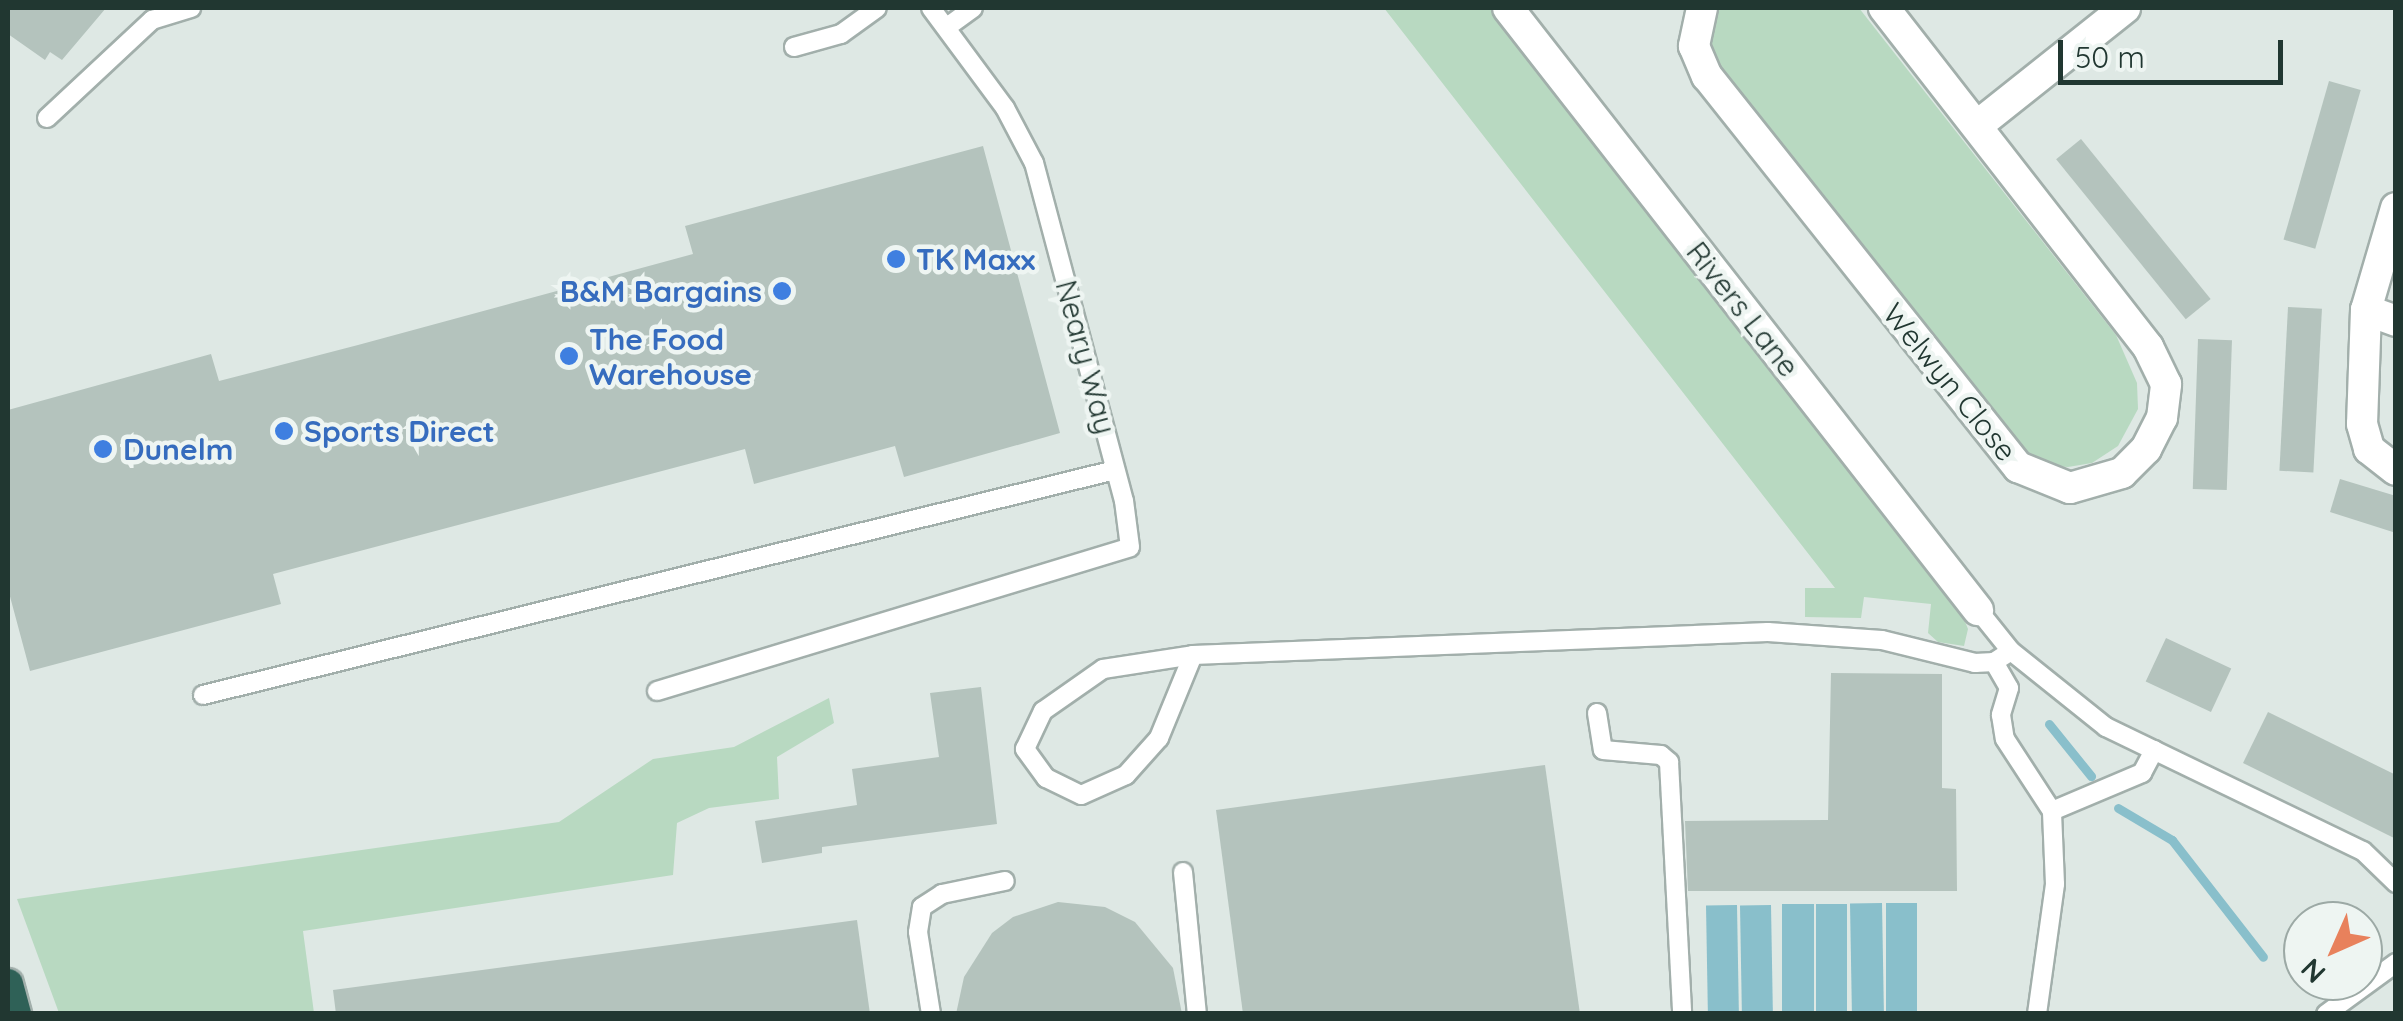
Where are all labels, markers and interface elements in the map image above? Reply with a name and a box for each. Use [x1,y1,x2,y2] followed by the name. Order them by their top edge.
[2063,20,2288,82] scale bar
[2075,38,2145,76] text: 50 m
[1679,234,1807,384] street label: Rivers Lane
[916,241,1035,277] place label: TK Maxx
[885,248,907,270] marker: TK Maxx
[560,273,762,309] place label: B&M Bargains
[1048,276,1124,438] street label: Neary Way
[771,280,793,302] marker: B&M Bargains
[1875,296,2025,468] street label: Welwyn Close
[589,321,752,392] place label: The Food Warehouse
[558,345,580,367] marker: The Food Warehouse
[304,413,495,449] place label: Sports Direct
[273,420,295,442] marker: Sports Direct
[123,431,233,467] place label: Dunelm
[92,438,114,460] marker: Dunelm
[2283,901,2383,1001] north arrow
[2293,951,2333,991] text: N

